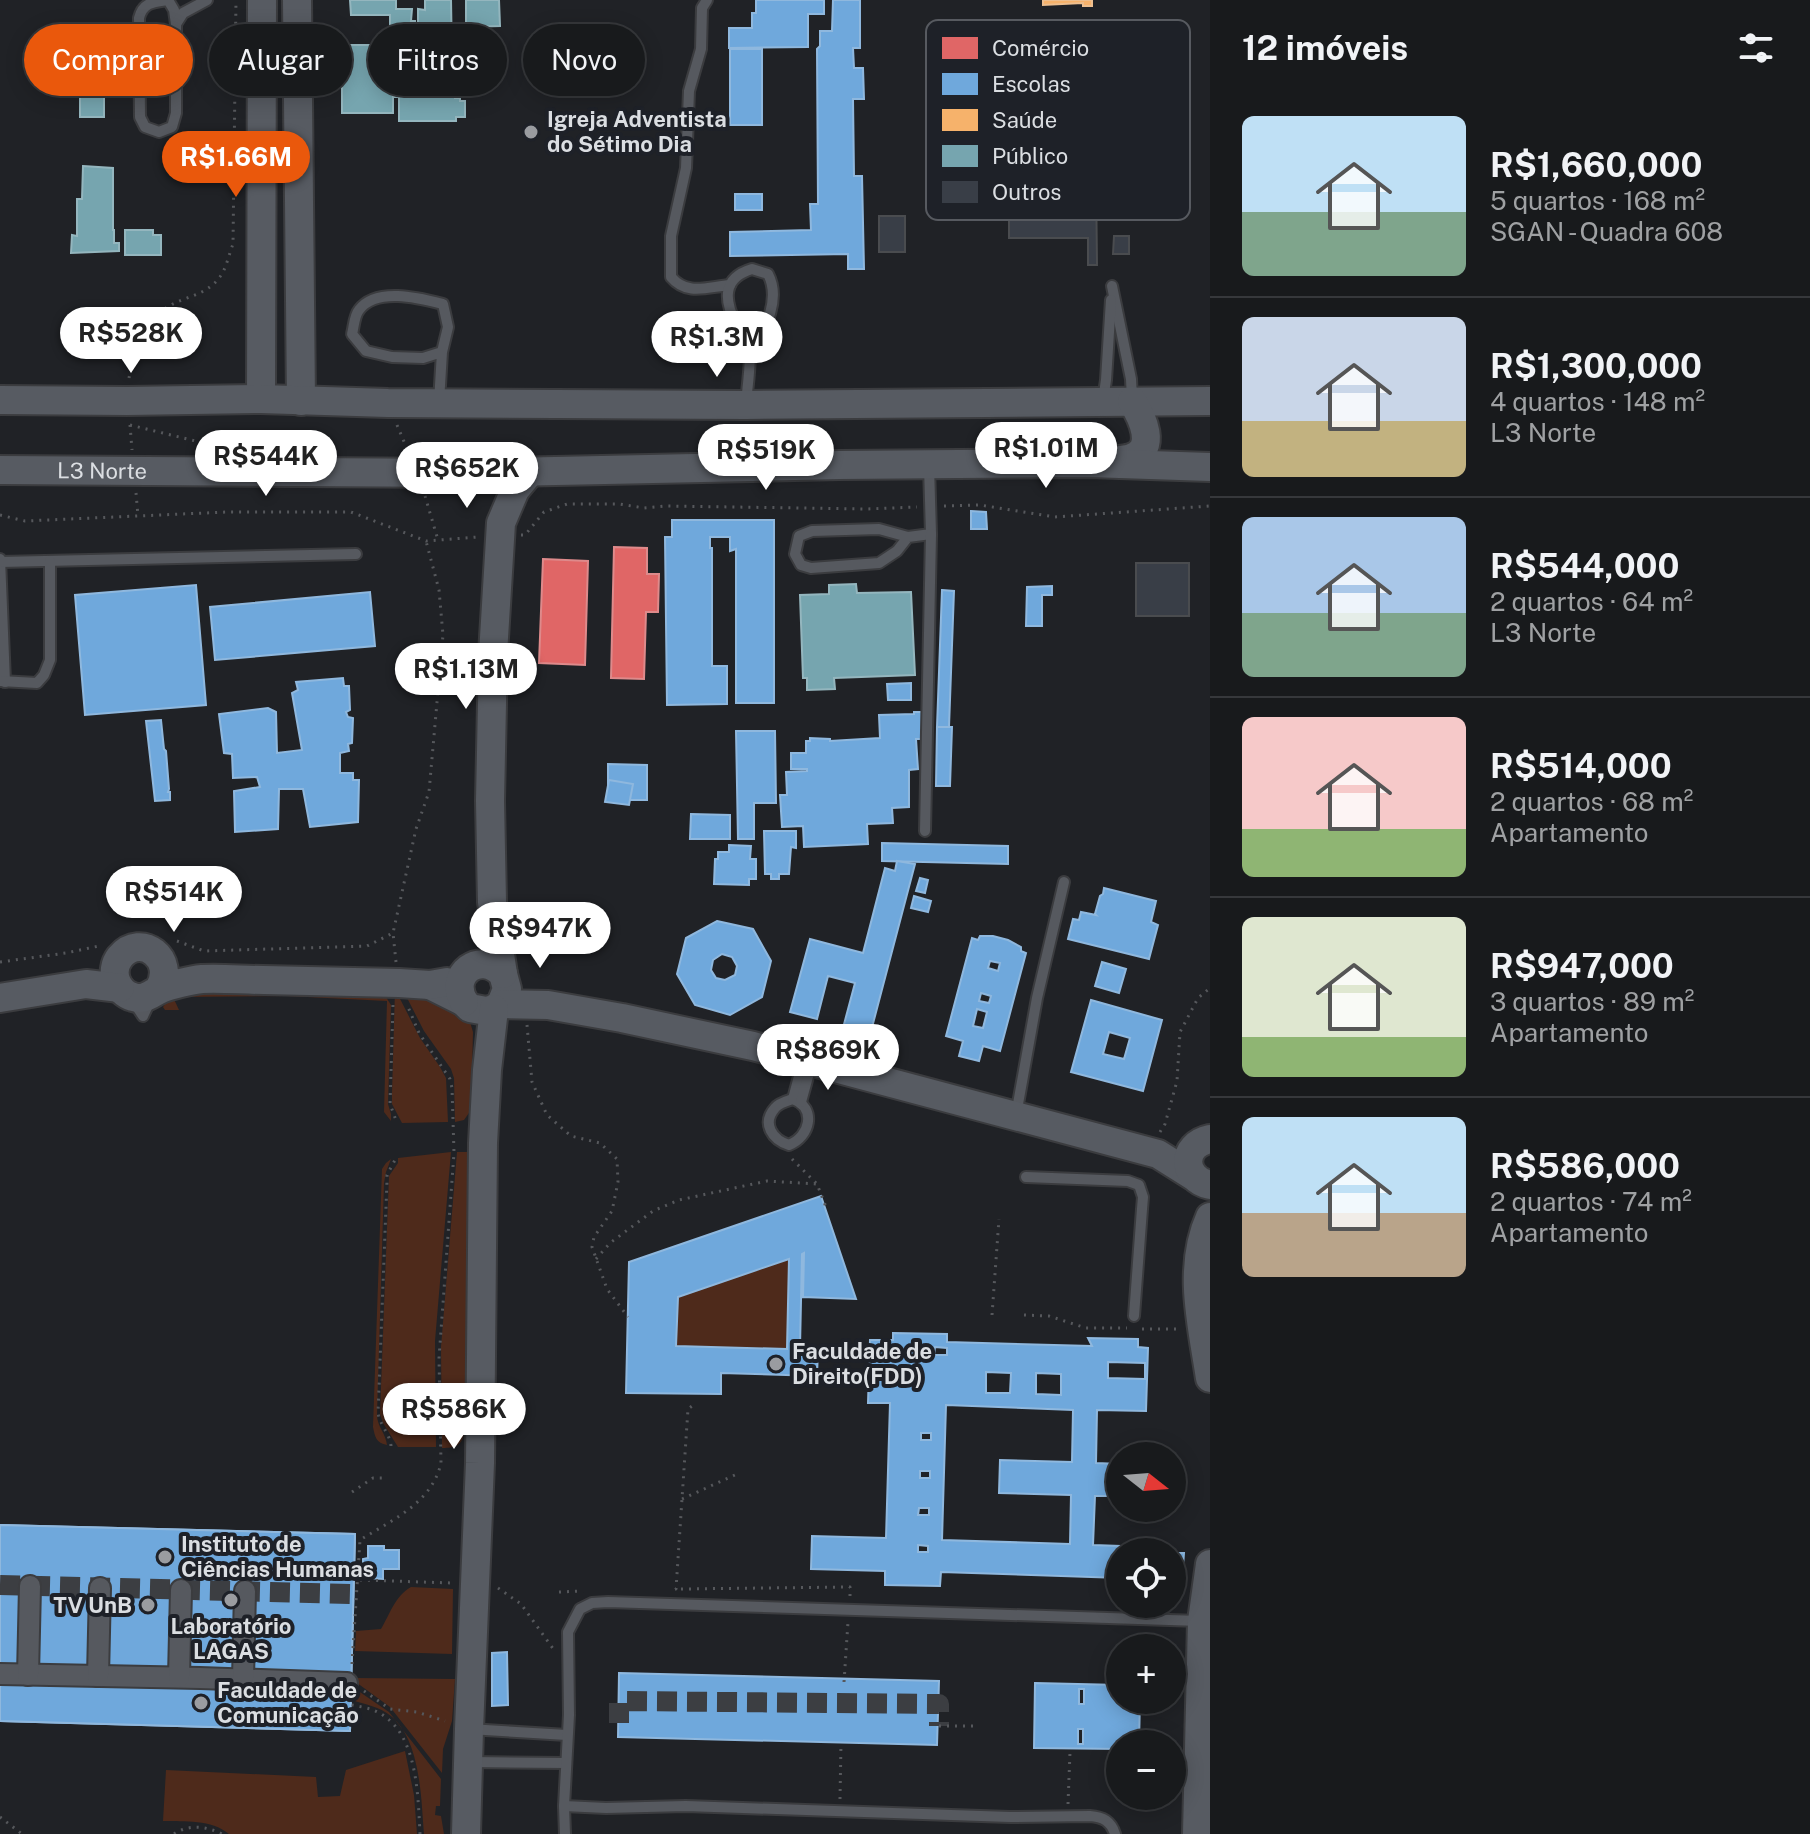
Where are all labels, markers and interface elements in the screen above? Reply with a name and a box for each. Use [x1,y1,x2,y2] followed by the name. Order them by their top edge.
[926,20,1190,220] legend
[24,24,193,96] chip: Comprar
[209,24,352,96] chip: Alugar
[368,24,507,96] chip: Filtros
[523,24,645,96] chip: Novo
[1734,26,1778,70] icon: filters
[1242,28,1408,68] text: 12 imóveis
[992,35,1089,61] text: Comércio
[992,71,1071,97] text: Escolas
[547,106,727,157] place label: Igreja Adventista do Sétimo Dia
[992,107,1057,133] text: Saúde
[522,123,540,141] marker: Igreja Adventista do Sétimo Dia
[162,131,310,199] pin: R$1.66M
[180,141,292,172] text: R$1.66M
[992,143,1068,169] text: Público
[1490,145,1702,185] text: R$1,660,000
[1306,148,1402,244] icon: home
[992,179,1061,205] text: Outros
[1490,185,1705,216] text: 5 quartos · 168 m²
[1490,216,1723,247] text: SGAN - Quadra 608
[66,307,196,375] pin: R$528K
[652,311,782,379] pin: R$1.3M
[78,317,184,348] text: R$528K
[669,321,765,352] text: R$1.3M
[1490,346,1702,386] text: R$1,300,000
[1306,349,1402,445] icon: home
[1490,386,1705,417] text: 4 quartos · 148 m²
[1490,417,1596,448] text: L3 Norte
[972,422,1120,490] pin: R$1.01M
[701,424,831,492] pin: R$519K
[201,430,331,498] pin: R$544K
[993,432,1099,463] text: R$1.01M
[716,434,816,465] text: R$519K
[213,440,319,471] text: R$544K
[402,442,532,510] pin: R$652K
[414,452,520,483] text: R$652K
[57,457,147,484] street label: L3 Norte
[1490,546,1679,586] text: R$544,000
[1306,549,1402,645] icon: home
[1490,586,1693,617] text: 2 quartos · 64 m²
[1490,617,1596,648] text: L3 Norte
[392,643,540,711] pin: R$1.13M
[413,653,519,684] text: R$1.13M
[1490,746,1672,786] text: R$514,000
[1306,749,1402,845] icon: home
[1490,786,1693,817] text: 2 quartos · 68 m²
[1490,817,1648,848] text: Apartamento
[109,866,239,934] pin: R$514K
[124,876,224,907] text: R$514K
[475,902,605,970] pin: R$947K
[488,912,592,943] text: R$947K
[1490,946,1674,986] text: R$947,000
[1306,949,1402,1045] icon: home
[1490,986,1694,1017] text: 3 quartos · 89 m²
[1490,1017,1648,1048] text: Apartamento
[763,1024,893,1092] pin: R$869K
[775,1034,881,1065] text: R$869K
[1490,1146,1680,1186] text: R$586,000
[1306,1149,1402,1245] icon: home
[1490,1186,1692,1217] text: 2 quartos · 74 m²
[1490,1217,1648,1248] text: Apartamento
[792,1338,932,1389] place label: Faculdade de Direito(FDD)
[767,1355,785,1373] marker: Faculdade de Direito(FDD)
[389,1383,519,1451] pin: R$586K
[401,1393,507,1424] text: R$586K
[1106,1442,1186,1522] north arrow
[1106,1442,1186,1810] map controls
[181,1531,374,1582] place label: Instituto de Ciências Humanas
[1106,1538,1186,1618] button: locate
[156,1548,174,1566] marker: Instituto de Ciências Humanas
[222,1591,240,1609] marker: Laboratório LAGAS
[53,1592,132,1618] place label: TV UnB
[139,1596,157,1614] marker: TV UnB
[171,1613,291,1664] place label: Laboratório LAGAS
[1106,1634,1186,1714] button: +
[217,1677,359,1728] place label: Faculdade de Comunicação
[192,1694,210,1712] marker: Faculdade de Comunicação
[1106,1730,1186,1810] button: −

